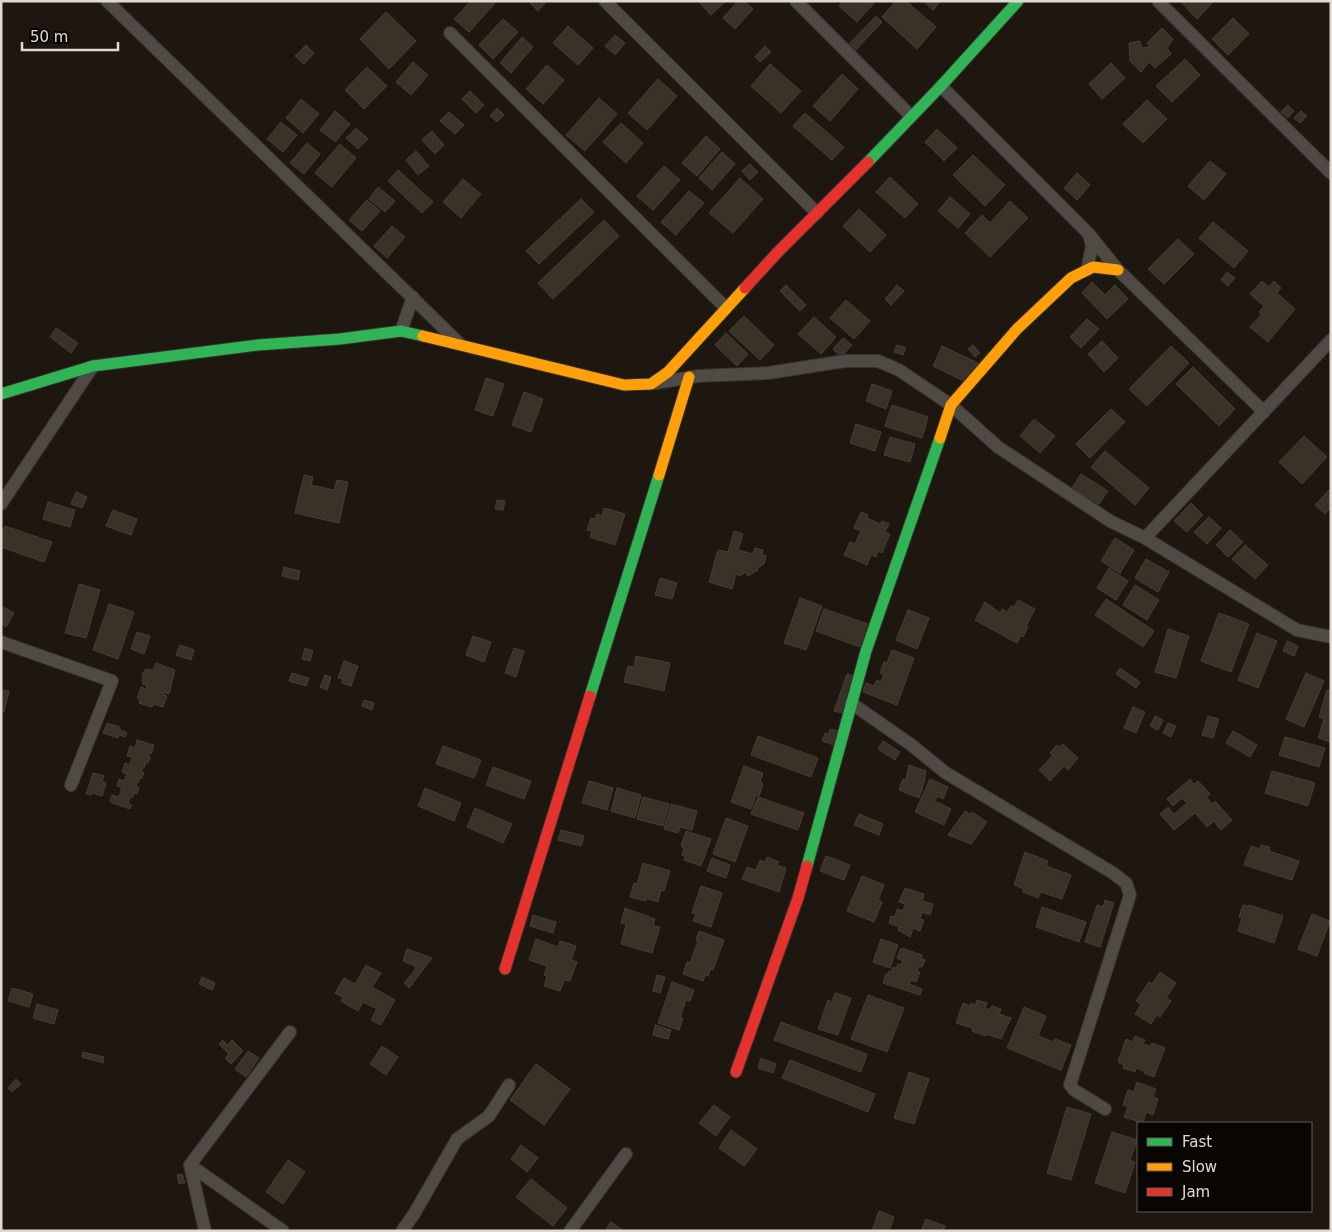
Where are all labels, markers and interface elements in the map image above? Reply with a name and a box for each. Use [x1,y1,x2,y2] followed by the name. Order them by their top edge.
[22,20,119,52] scale bar
[30,28,68,46] text: 50 m
[1137,1122,1312,1212] legend
[1182,1133,1212,1151] text: Fast
[1182,1158,1217,1176] text: Slow
[1181,1183,1210,1201] text: Jam

